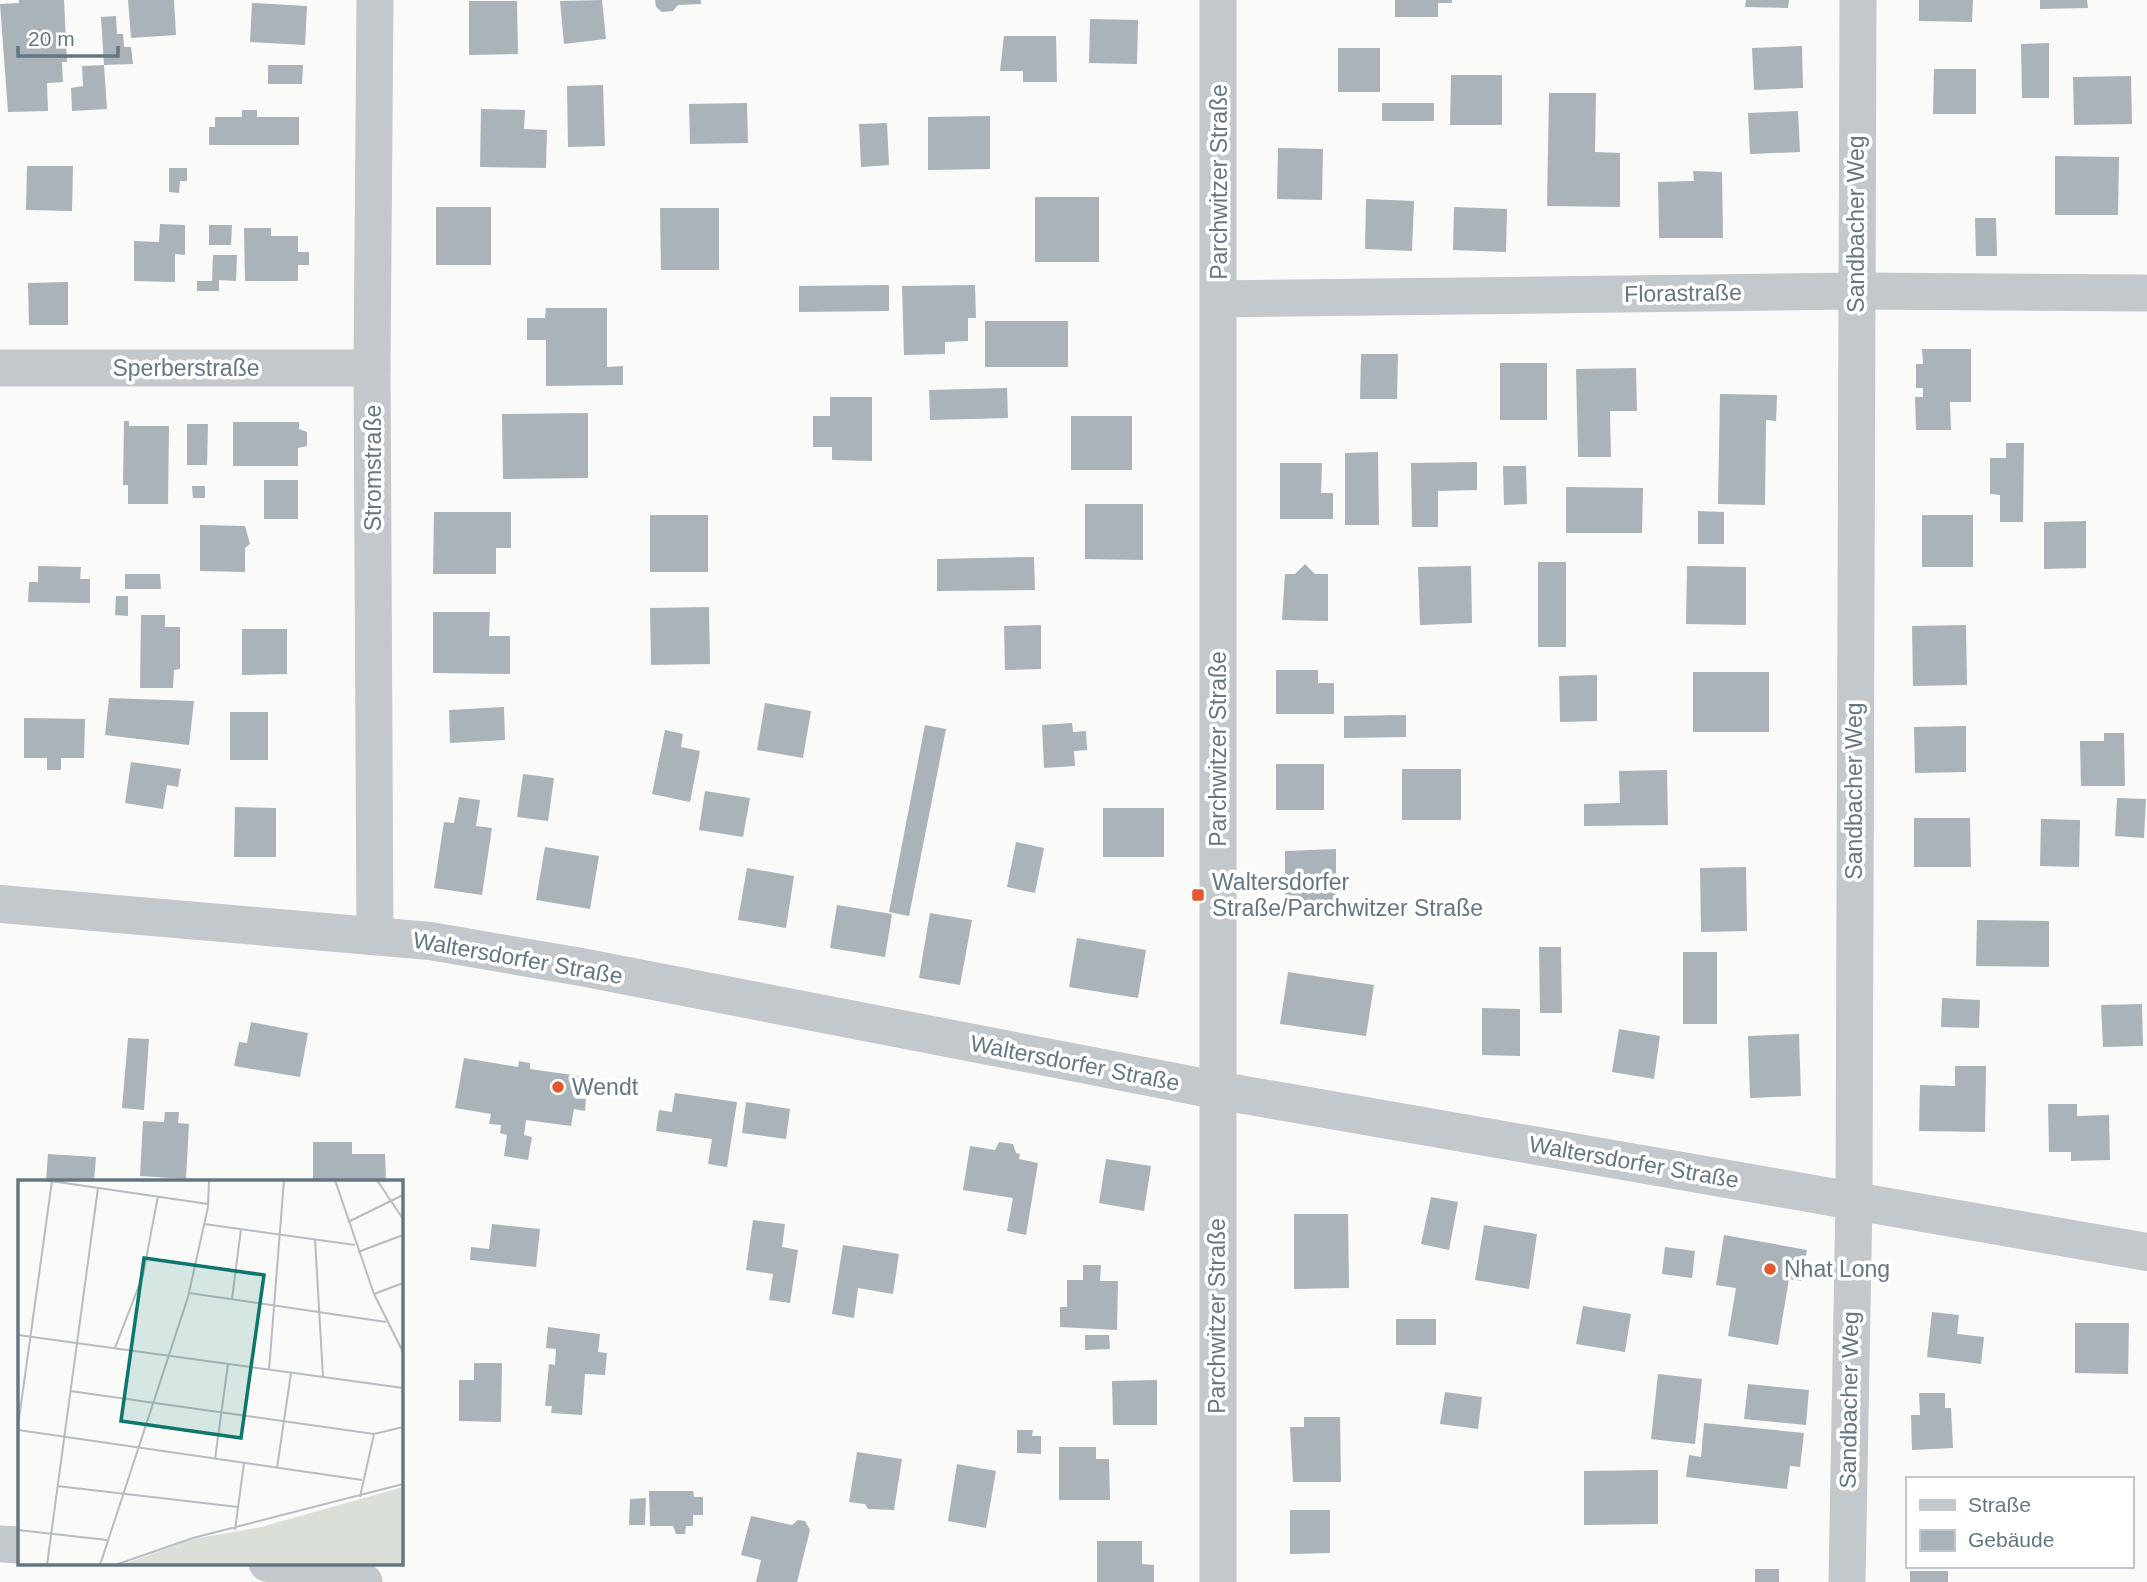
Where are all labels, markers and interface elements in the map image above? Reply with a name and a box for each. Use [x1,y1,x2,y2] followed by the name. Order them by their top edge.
[18,14,117,58] scale bar
[28,27,75,50] text: 20 m
[1206,84,1232,280] street label: Parchwitzer Straße
[1843,135,1869,313] street label: Sandbacher Weg
[1624,279,1742,307] street label: Florastraße
[112,355,260,381] street label: Sperberstraße
[360,405,386,531] street label: Stromstraße
[1205,651,1231,847] street label: Parchwitzer Straße
[1841,702,1867,880] street label: Sandbacher Weg
[1212,869,1483,921] place label: Waltersdorfer Straße/Parchwitzer Straße
[1190,887,1206,903] marker: Waltersdorfer Straße/Parchwitzer Straße
[411,927,625,989] street label: Waltersdorfer Straße
[968,1030,1182,1096] street label: Waltersdorfer Straße
[572,1074,639,1100] place label: Wendt
[550,1079,566,1095] marker: Wendt
[1527,1131,1741,1193] street label: Waltersdorfer Straße
[18,1180,402,1564] inset map
[1204,1218,1230,1414] street label: Parchwitzer Straße
[1784,1256,1890,1282] place label: Nhat Long
[1762,1261,1778,1277] marker: Nhat Long
[1834,1311,1864,1489] street label: Sandbacher Weg
[1906,1477,2133,1568] legend
[1968,1493,2031,1516] text: Straße
[1968,1528,2054,1551] text: Gebäude

